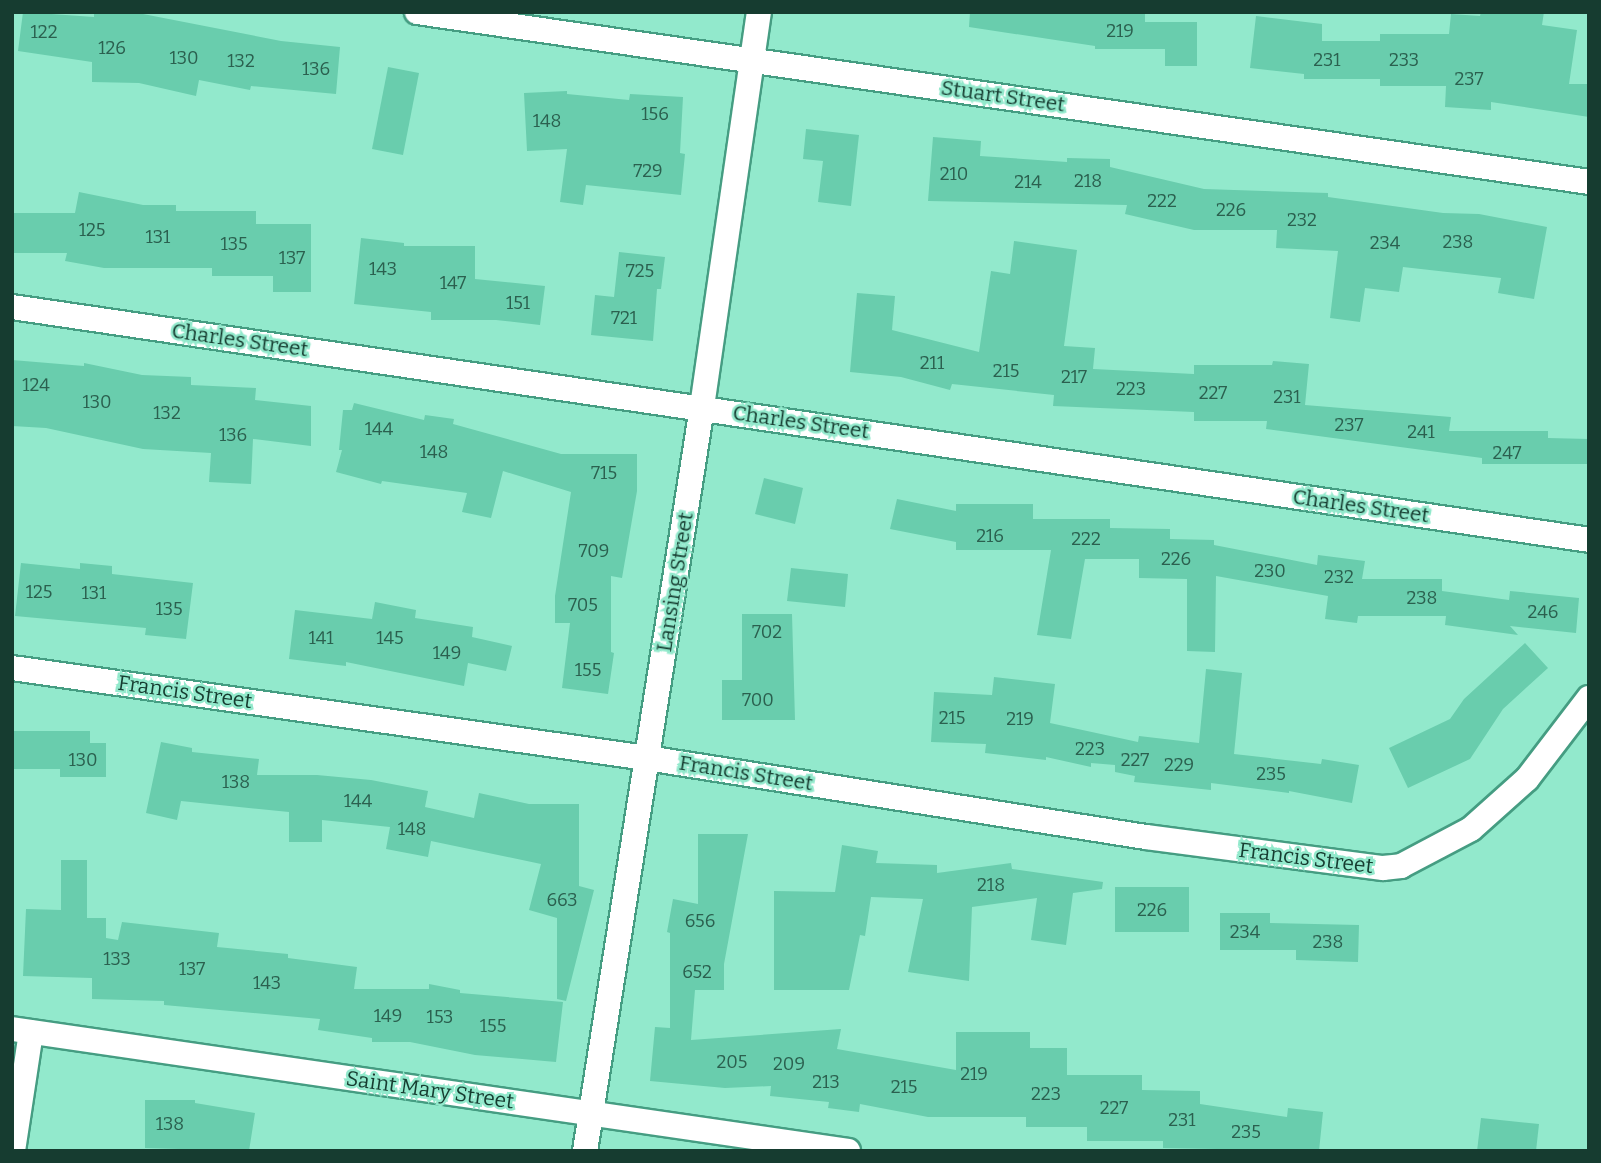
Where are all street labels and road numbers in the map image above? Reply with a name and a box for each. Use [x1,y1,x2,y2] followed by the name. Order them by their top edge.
[939,75,1067,117] street label: Stuart Street
[170,318,310,362] street label: Charles Street
[731,400,871,444] street label: Charles Street
[1291,484,1431,528] street label: Charles Street
[652,510,698,654] street label: Lansing Street
[116,670,254,714] street label: Francis Street
[677,750,815,796] street label: Francis Street
[1237,837,1375,879] street label: Francis Street
[345,1066,515,1114] street label: Saint Mary Street

